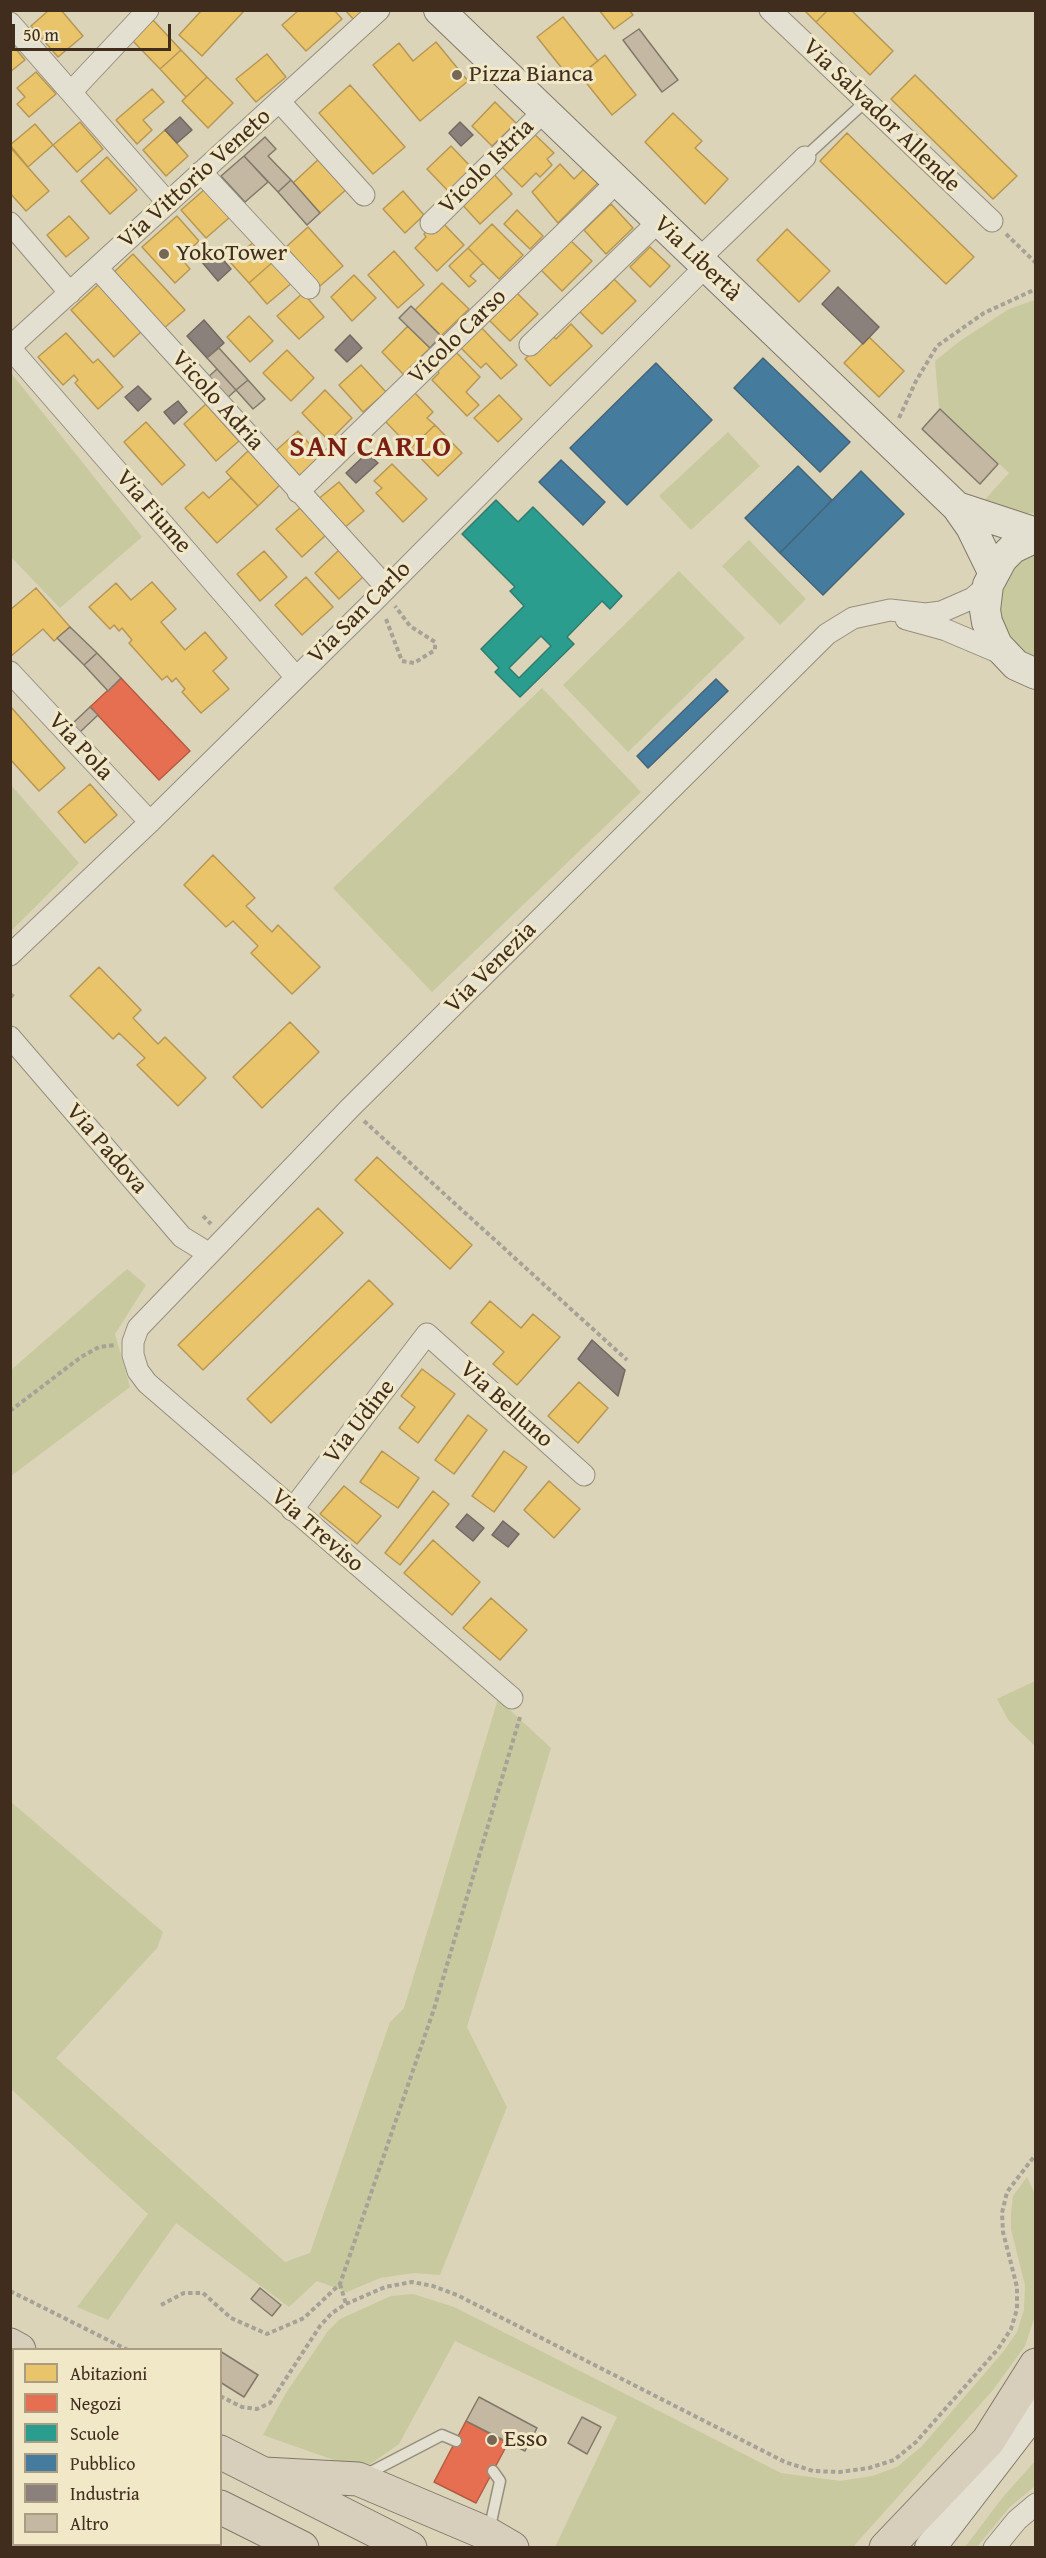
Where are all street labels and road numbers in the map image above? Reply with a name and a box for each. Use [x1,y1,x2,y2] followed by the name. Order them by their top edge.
[796,33,966,199] street label: Via Salvador Allende
[113,103,277,255] street label: Via Vittorio Veneto
[433,113,541,221] street label: Vicolo Istria
[647,210,747,308] street label: Via Libertà
[403,283,513,391] street label: Vicolo Carso
[164,345,270,457] street label: Vicolo Adria
[109,464,197,560] street label: Via Fiume
[302,555,418,671] street label: Via San Carlo
[41,707,119,787] street label: Via Pola
[439,916,543,1020] street label: Via Venezia
[59,1098,153,1200] street label: Via Padova
[453,1355,559,1455] street label: Via Belluno
[318,1374,402,1470] street label: Via Udine
[265,1483,369,1579] street label: Via Treviso

